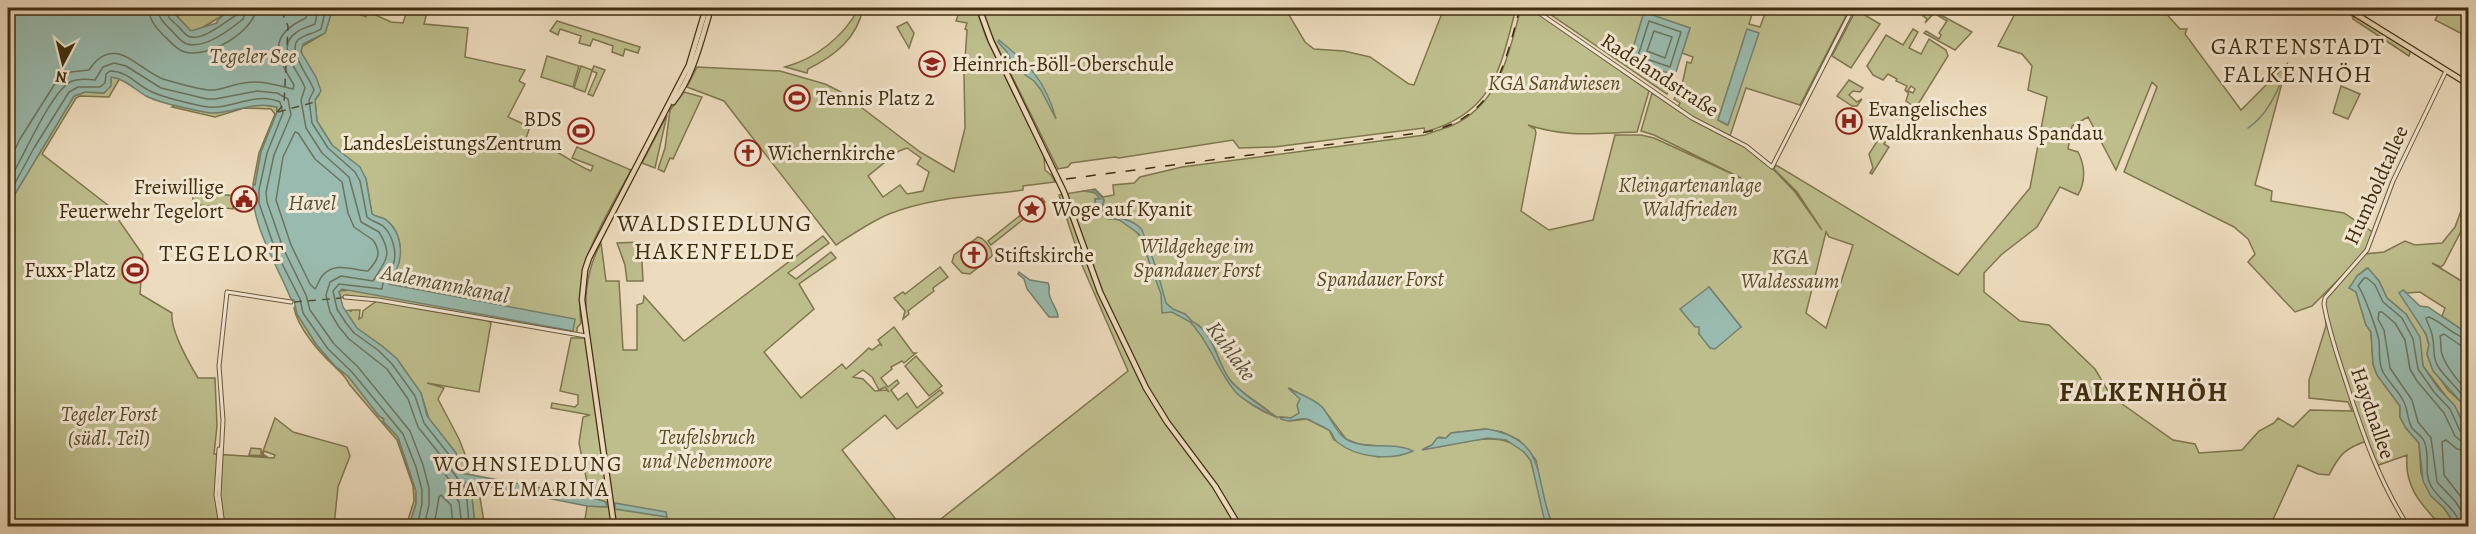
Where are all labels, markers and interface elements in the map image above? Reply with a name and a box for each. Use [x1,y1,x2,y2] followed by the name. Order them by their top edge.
[1596,26,1724,124] street label: Radelandstraße
[2211,30,2385,90] district label: GARTENSTADT FALKENHÖH
[33,33,93,93] north arrow
[210,41,296,71] water label: Tegeler See
[917,49,947,79] school or university icon: Heinrich-Böll-Oberschule
[952,50,1174,78] place label: Heinrich-Böll-Oberschule
[54,65,68,89] text: N
[1488,69,1620,97] park label: KGA Sandwiesen
[782,83,812,113] sports icon: Tennis Platz 2
[816,84,934,112] place label: Tennis Platz 2
[1867,95,2104,147] place label: Evangelisches Waldkrankenhaus Spandau
[342,105,562,157] place label: BDS LandesLeistungsZentrum
[1834,106,1864,136] hospital icon: Evangelisches Waldkrankenhaus Spandau
[566,116,596,146] sports icon: BDS LandesLeistungsZentrum
[2337,121,2415,249] street label: Humboldtallee
[733,138,763,168] church icon: Wichernkirche
[767,139,895,167] place label: Wichernkirche
[1618,171,1762,223] park label: Kleingartenanlage Waldfrieden
[58,173,224,225] place label: Freiwillige Feuerwehr Tegelort
[229,184,259,214] public building icon: Freiwillige Feuerwehr Tegelort
[288,188,336,218] water label: Havel
[1017,194,1047,224] place icon: Woge auf Kyanit
[1051,195,1193,223] place label: Woge auf Kyanit
[616,207,813,267] district label: WALDSIEDLUNG HAKENFELDE
[1134,232,1261,284] park label: Wildgehege im Spandauer Forst
[159,237,285,269] district label: TEGELORT
[959,240,989,270] church icon: Stiftskirche
[994,241,1094,269] place label: Stiftskirche
[1741,243,1840,295] park label: KGA Waldessaum
[120,255,150,285] sports icon: Fuxx-Platz
[24,256,116,284] place label: Fuxx-Platz
[378,257,512,311] water label: Aalemannkanal
[1317,265,1444,293] park label: Spandauer Forst
[1199,315,1263,387] water label: Kuhlake
[2344,363,2402,463] street label: Haydnallee
[2059,374,2229,410] district label: FALKENHÖH
[61,400,158,452] park label: Tegeler Forst (südl. Teil)
[642,423,773,475] park label: Teufelsbruch und Nebenmoore
[432,449,623,504] district label: WOHNSIEDLUNG HAVELMARINA

